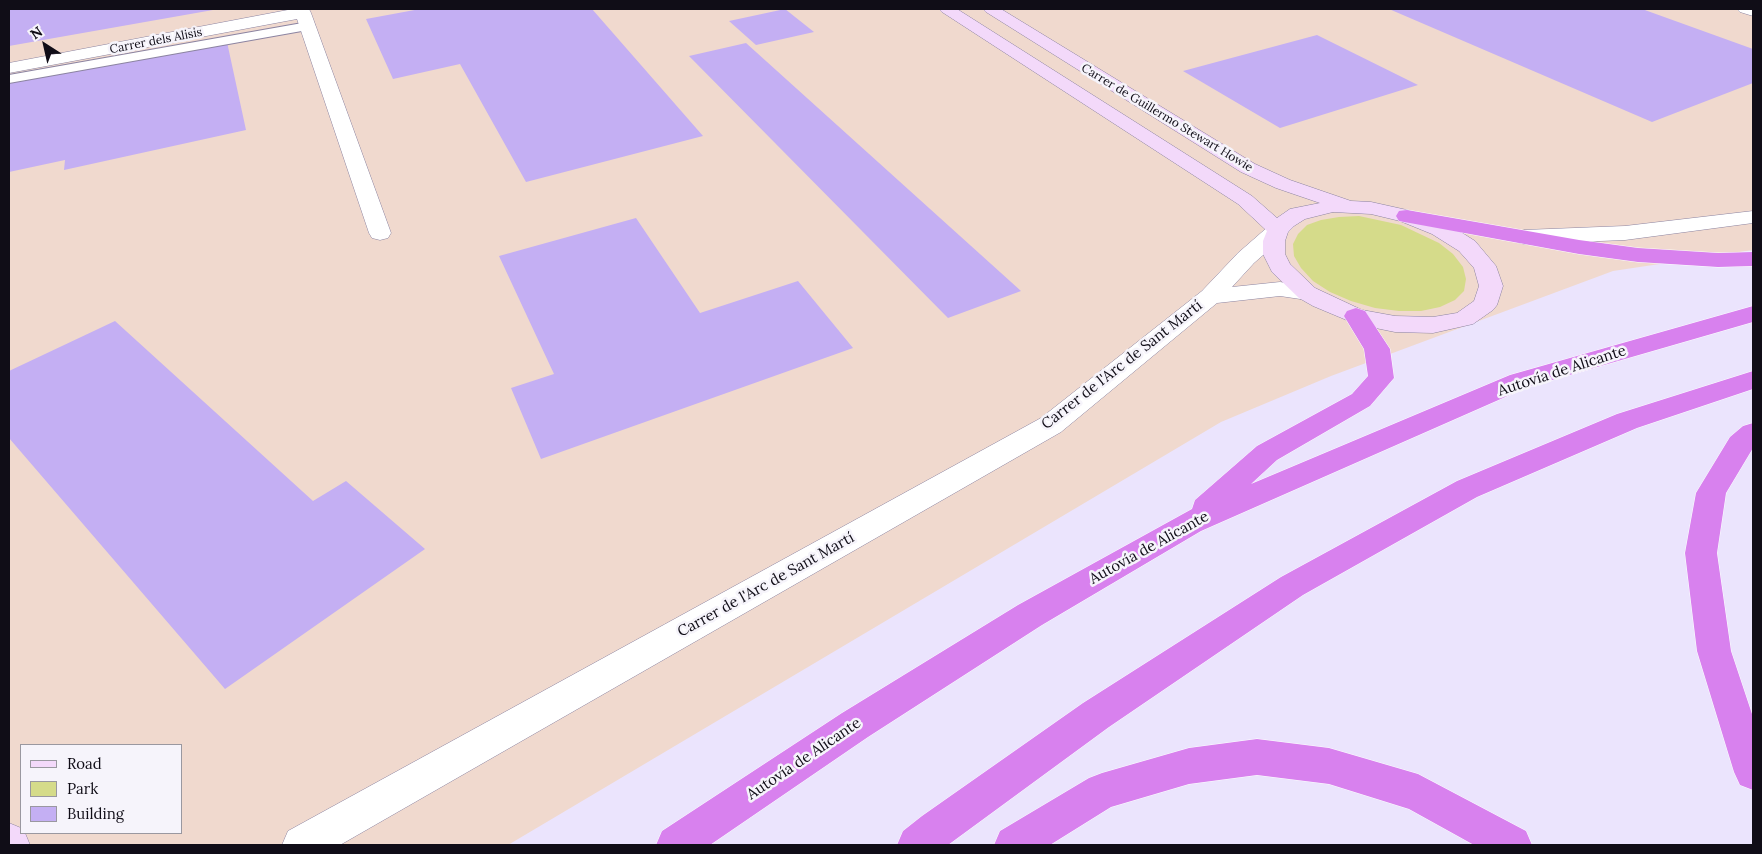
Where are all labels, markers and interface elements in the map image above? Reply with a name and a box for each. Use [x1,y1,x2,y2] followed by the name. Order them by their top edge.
[20,20,70,70] north arrow
[27,22,46,43] text: N
[108,25,204,57] street label: Carrer dels Alisis
[1079,61,1255,175] street label: Carrer de Guillermo Stewart Howie
[1038,297,1206,433] street label: Carrer de l'Arc de Sant Martí
[1496,342,1628,400] street label: Autovía de Alicante
[1086,508,1212,588] street label: Autovía de Alicante
[675,529,857,641] street label: Carrer de l'Arc de Sant Martí
[744,714,864,804] street label: Autovía de Alicante
[20,744,182,834] legend
[67,754,102,773] text: Road
[67,779,98,798] text: Park
[67,804,124,823] text: Building

